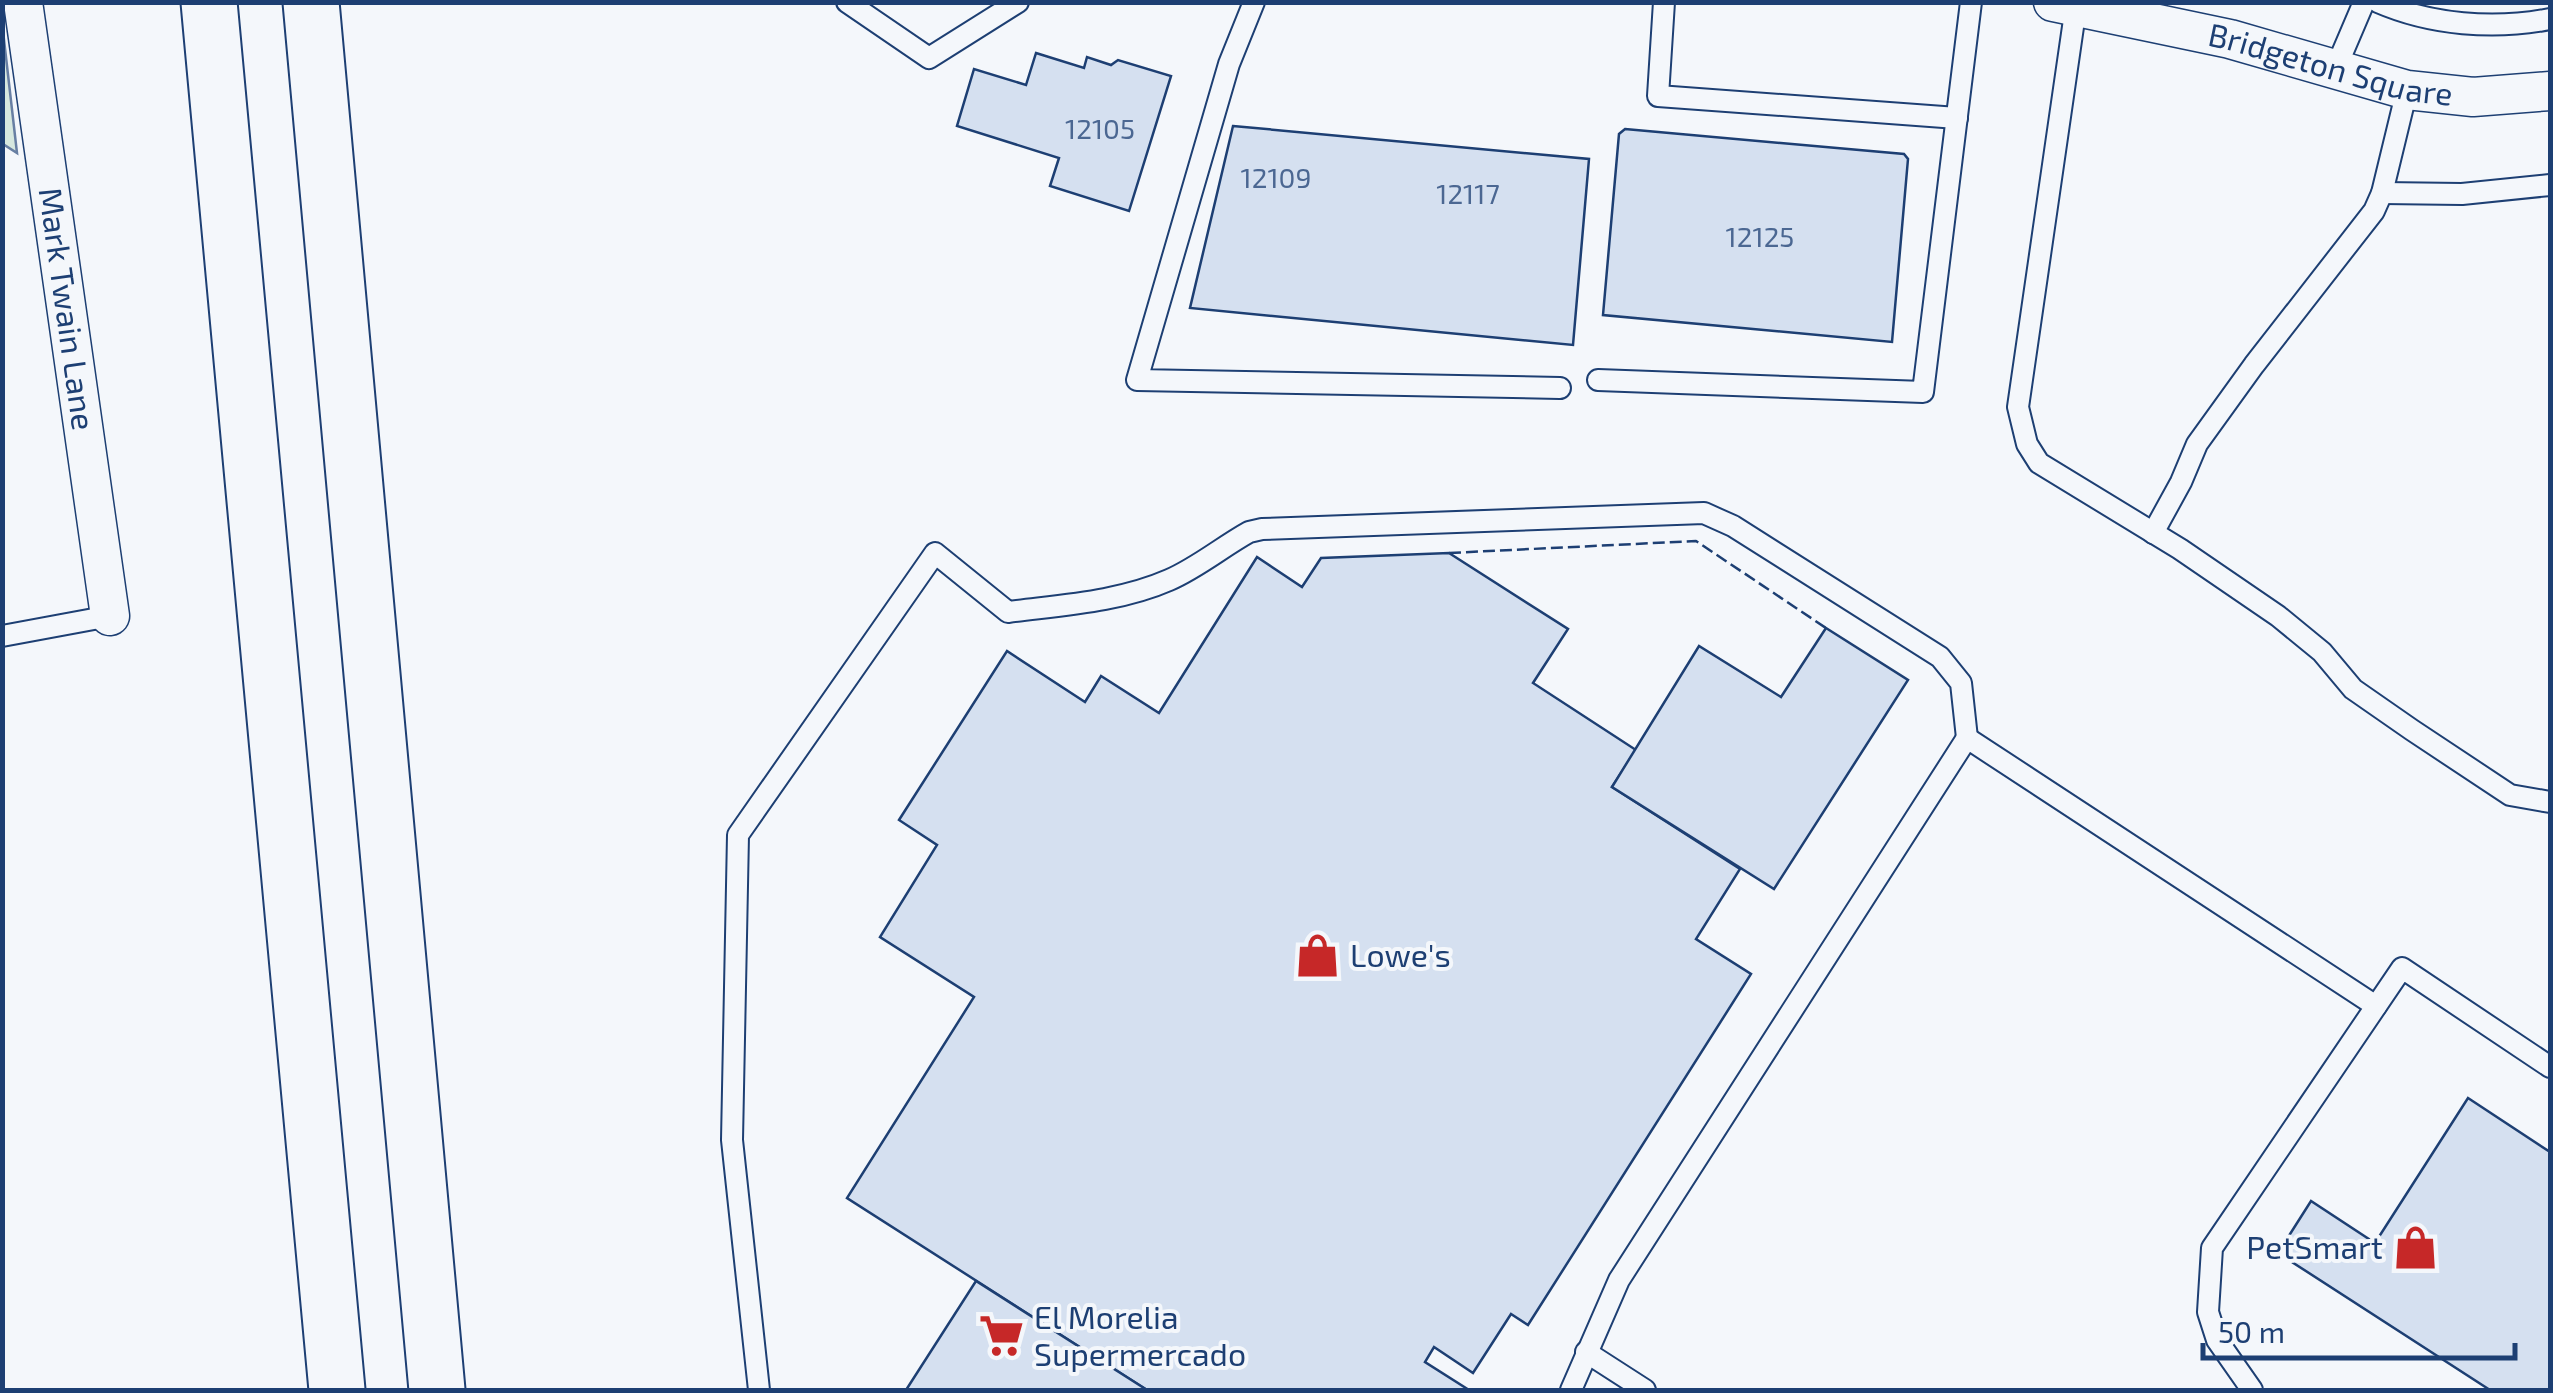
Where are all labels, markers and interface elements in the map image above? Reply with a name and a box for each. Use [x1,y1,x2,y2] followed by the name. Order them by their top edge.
[2205,14,2455,112] street label: Bridgeton Square
[1065,111,1135,145] house number: 12105
[1241,160,1311,194] house number: 12109
[1436,176,1500,210] house number: 12117
[33,185,104,432] street label: Mark Twain Lane
[1726,219,1794,253] house number: 12125
[1293,932,1341,980] shop icon: Lowe's
[1350,935,1451,973] place label: Lowe's
[2392,1224,2440,1272] shop icon: PetSmart
[2246,1227,2383,1265] place label: PetSmart
[1034,1297,1246,1372] place label: El Morelia Supermercado
[2203,1298,2516,1360] scale bar
[977,1312,1025,1360] supermarket icon: El Morelia Supermercado
[2218,1313,2285,1349] text: 50 m

